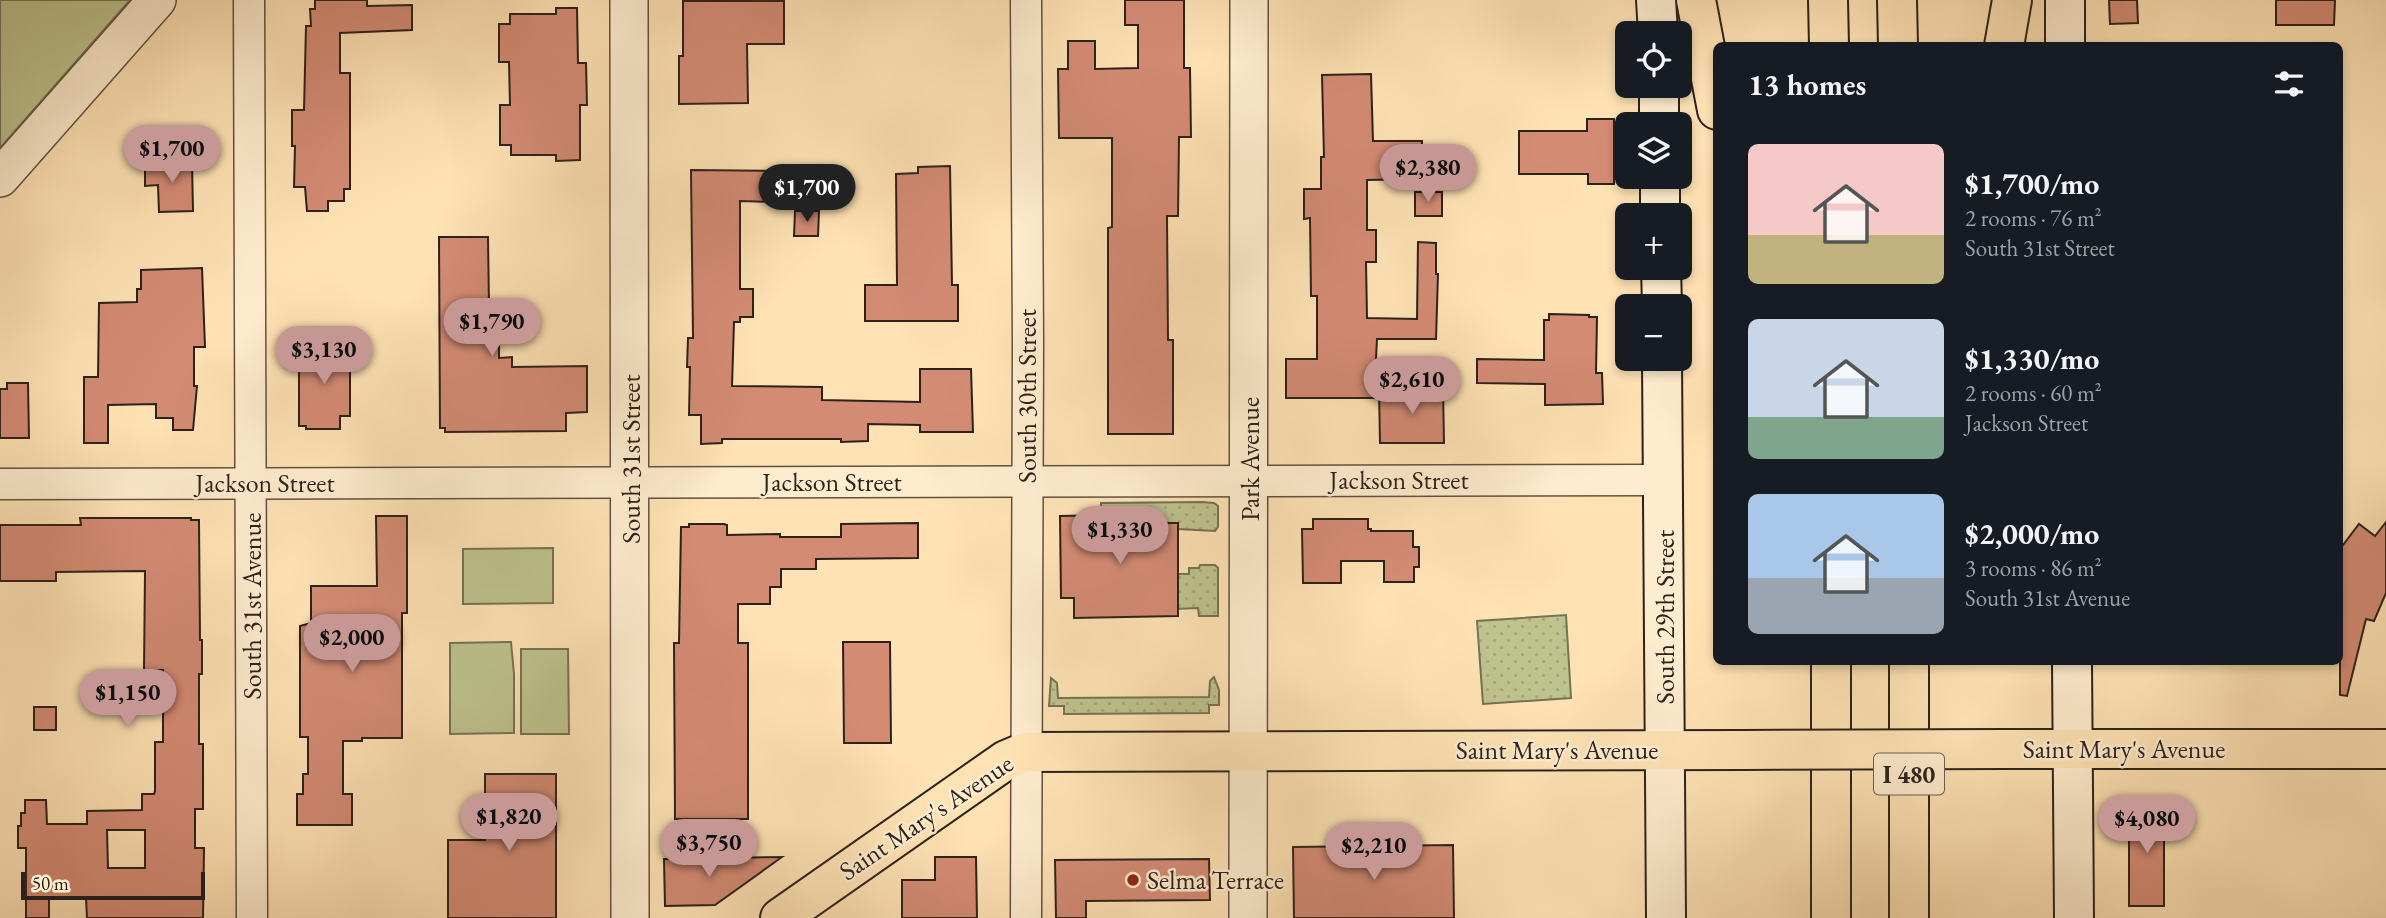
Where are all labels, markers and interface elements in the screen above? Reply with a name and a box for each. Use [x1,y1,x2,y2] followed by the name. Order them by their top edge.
[1615,21,1692,371] map controls
[1615,21,1692,98] button: locate
[1748,65,1866,104] text: 13 homes
[2270,65,2308,103] icon: filters
[1615,112,1692,189] button: layers
[115,125,229,185] pin: $1,700
[140,133,204,163] text: $1,700
[1371,144,1485,204] pin: $2,380
[1396,152,1460,182] text: $2,380
[750,164,864,224] pin: $1,700
[1965,164,2099,203] text: $1,700/mo
[775,172,839,202] text: $1,700
[1804,172,1888,256] icon: home
[1615,203,1692,280] button: +
[1965,203,2102,233] text: 2 rooms · 76 m²
[1965,233,2115,263] text: South 31st Street
[1615,294,1692,371] button: −
[435,298,549,358] pin: $1,790
[460,306,524,336] text: $1,790
[1010,309,1044,483] street label: South 30th Street
[267,326,381,386] pin: $3,130
[292,334,356,364] text: $3,130
[1965,339,2099,378] text: $1,330/mo
[1804,347,1888,431] icon: home
[1355,356,1469,416] pin: $2,610
[1380,364,1444,394] text: $2,610
[614,374,648,544] street label: South 31st Street
[1965,378,2102,408] text: 2 rooms · 60 m²
[1233,397,1267,521] street label: Park Avenue
[1965,408,2088,438] text: Jackson Street
[1327,463,1469,497] street label: Jackson Street
[760,465,902,499] street label: Jackson Street
[193,466,335,500] street label: Jackson Street
[1063,506,1177,566] pin: $1,330
[235,513,269,699] street label: South 31st Avenue
[1088,514,1152,544] text: $1,330
[1965,514,2099,553] text: $2,000/mo
[1804,522,1888,606] icon: home
[1648,530,1682,704] street label: South 29th Street
[1965,553,2102,583] text: 3 rooms · 86 m²
[1965,583,2130,613] text: South 31st Avenue
[295,614,409,674] pin: $2,000
[320,622,384,652] text: $2,000
[71,670,185,729] pin: $1,150
[96,677,160,707] text: $1,150
[2023,732,2225,766] street label: Saint Mary's Avenue
[1456,733,1658,767] street label: Saint Mary's Avenue
[832,746,1020,888] street label: Saint Mary's Avenue
[1874,754,1944,794] road number: I 480
[452,794,566,853] pin: $1,820
[2090,796,2204,855] pin: $4,080
[477,801,541,831] text: $1,820
[2115,803,2179,833] text: $4,080
[652,820,766,879] pin: $3,750
[1317,822,1431,882] pin: $2,210
[677,827,741,857] text: $3,750
[1342,830,1406,860] text: $2,210
[1147,863,1284,897] place label: Selma Terrace
[21,869,205,901] scale bar
[32,871,69,896] text: 50 m
[1125,872,1141,888] marker: Selma Terrace

